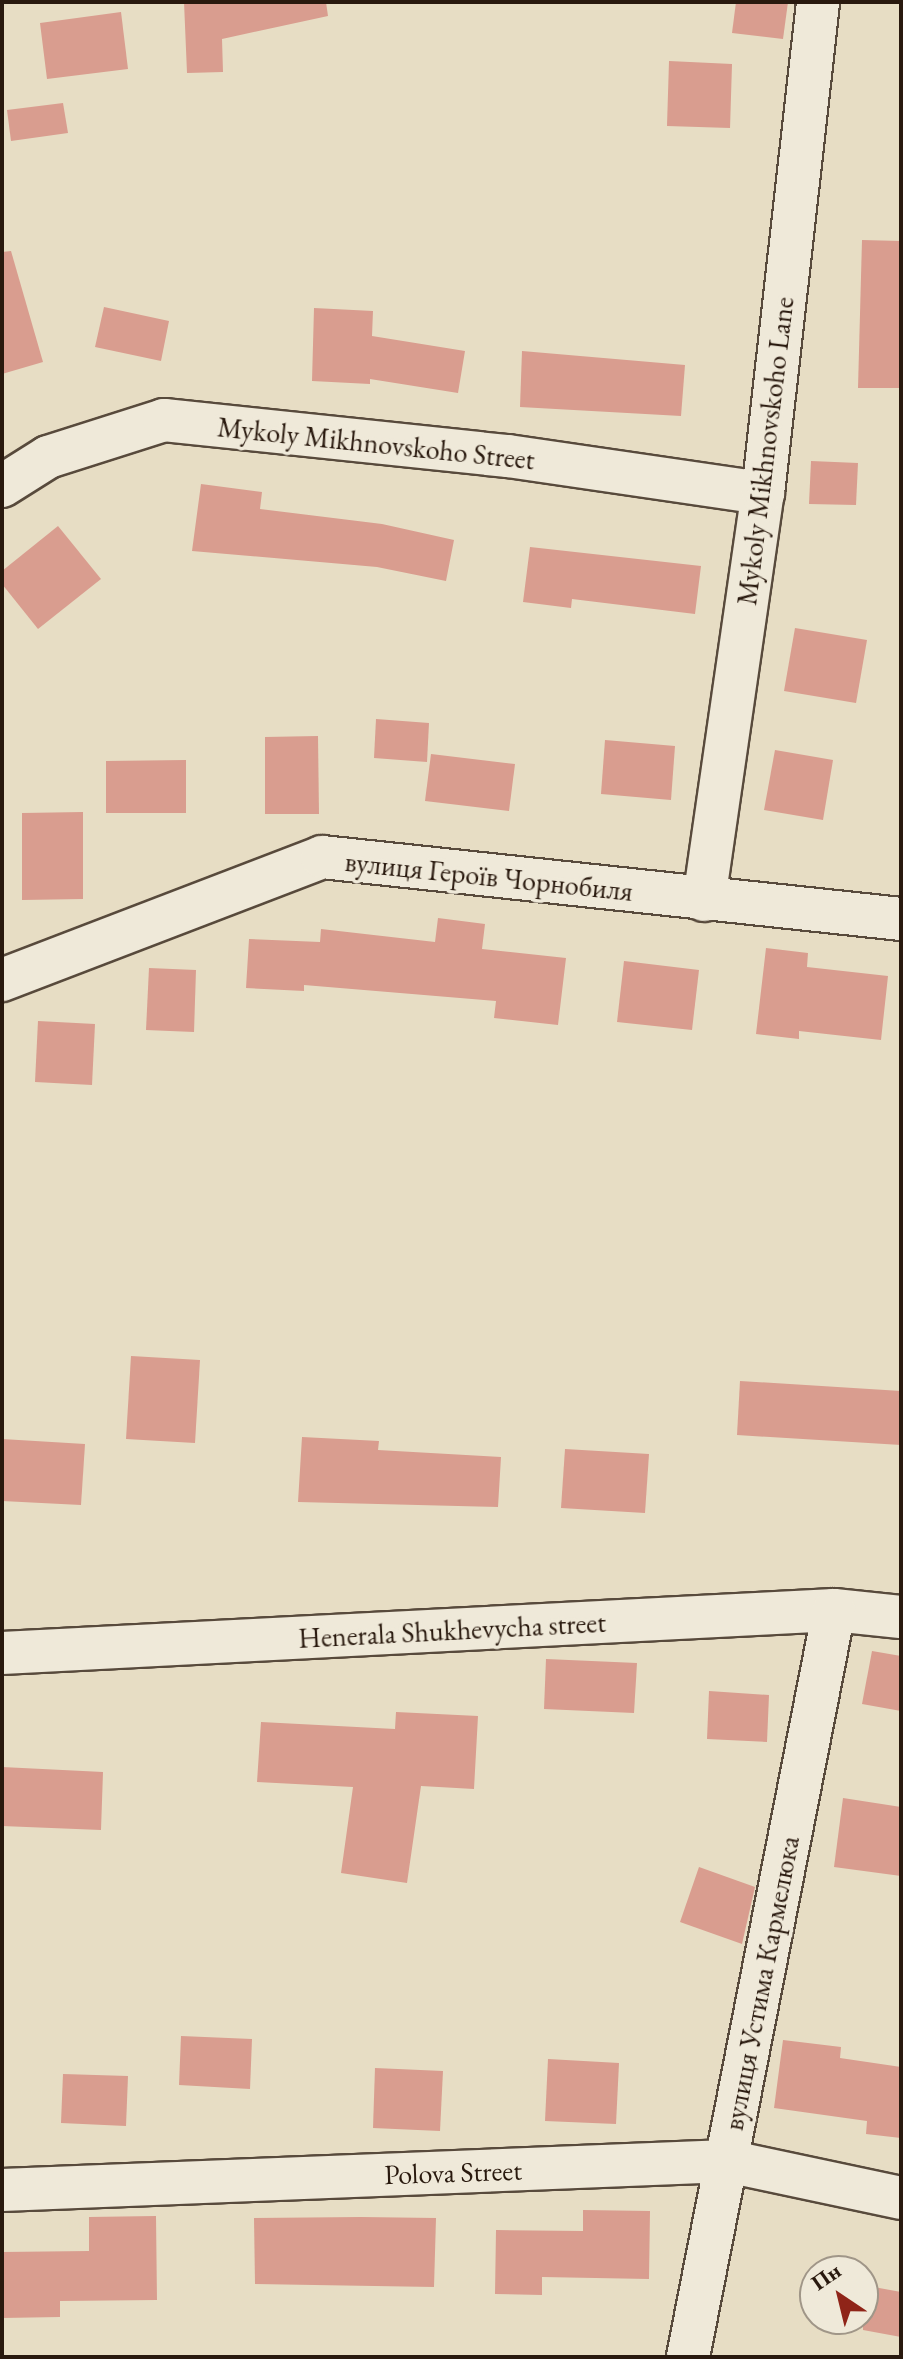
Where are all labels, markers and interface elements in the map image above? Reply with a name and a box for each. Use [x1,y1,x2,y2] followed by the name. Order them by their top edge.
[729,295,801,607] street label: Mykoly Mikhnovskoho Lane
[216,410,536,476] street label: Mykoly Mikhnovskoho Street
[343,844,635,908] street label: вулиця Героїв Чорнобиля
[297,1605,607,1655] street label: Henerala Shukhevycha street
[716,1833,806,2133] street label: вулиця Устима Кармелюка
[384,2153,522,2191] street label: Polova Street
[799,2255,879,2335] north arrow
[805,2256,847,2297] text: Пн

